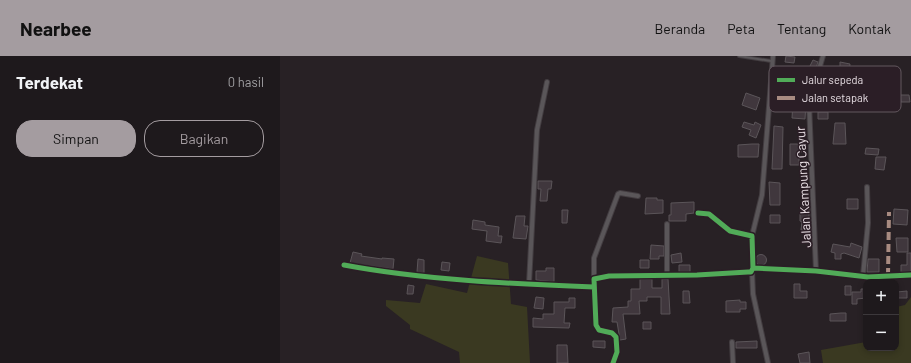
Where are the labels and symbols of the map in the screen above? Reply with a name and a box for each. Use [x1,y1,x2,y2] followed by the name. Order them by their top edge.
[769,66,901,112] legend
[802,73,863,86] text: Jalur sepeda
[802,91,869,104] text: Jalan setapak
[792,126,814,248] street label: Jalan Kampung Cayur

